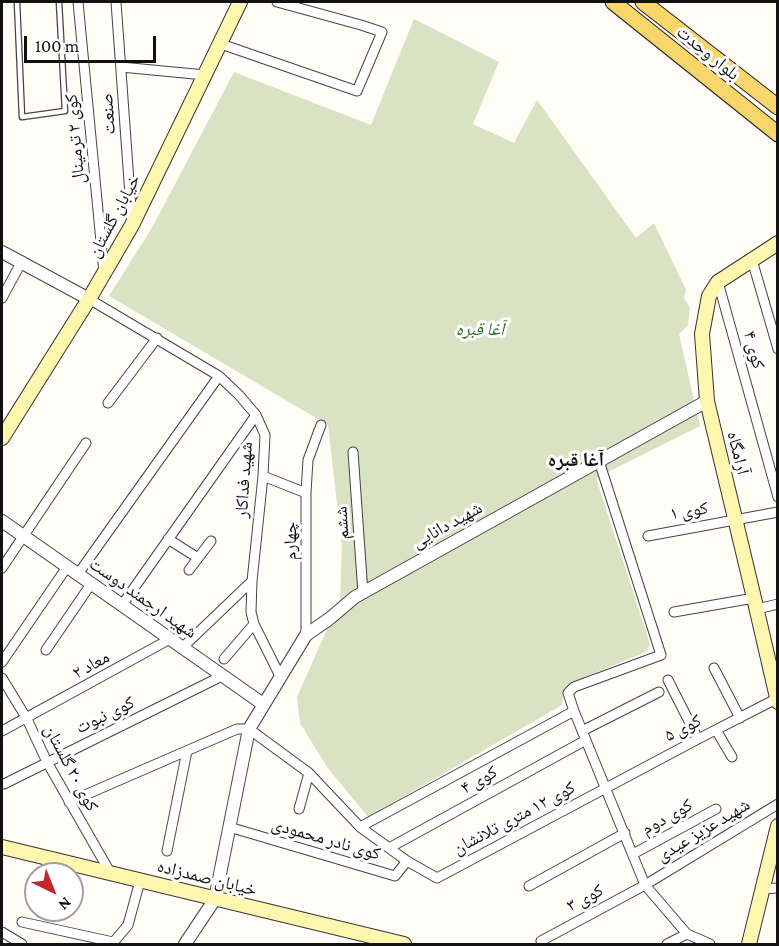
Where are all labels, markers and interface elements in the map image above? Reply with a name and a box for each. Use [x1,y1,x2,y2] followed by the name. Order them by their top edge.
[672,21,744,85] street label: بلوار وحدت
[27,24,159,62] scale bar
[35,36,79,56] text: 100 m
[60,93,90,185] street label: کوی ۲ ترمینال
[96,93,120,135] street label: صنعت
[83,171,145,261] street label: خیابان گلستان
[456,318,504,340] park label: آغا قبره
[739,329,769,371] street label: کوی ۴
[722,429,754,477] street label: آرامگاه
[231,441,257,519] street label: شهید فداکار
[548,448,604,472] district label: آغا قبره
[408,497,486,553] street label: شهید دانایی
[668,497,710,525] street label: کوی ۱
[330,506,354,540] street label: ششم
[279,522,301,560] street label: چهارم
[85,553,201,643] street label: شهید ارجمند دوست
[69,646,113,684] street label: معاد ۲
[72,692,138,738] street label: کوی نبوت
[661,710,705,746] street label: کوی ۵
[39,721,103,815] street label: کوی ۲۰ گلستان
[457,761,501,799] street label: کوی ۴
[449,777,579,859] street label: کوی ۱۲ متری تلانشان
[638,794,696,840] street label: کوی دوم
[652,794,754,866] street label: شهید عزیز عیدی
[269,813,383,865] street label: کوی نادر محمودی
[155,855,259,901] street label: خیابان صمدزاده
[24,862,84,922] north arrow
[563,879,607,917] street label: کوی ۳
[55,894,75,914] text: N

